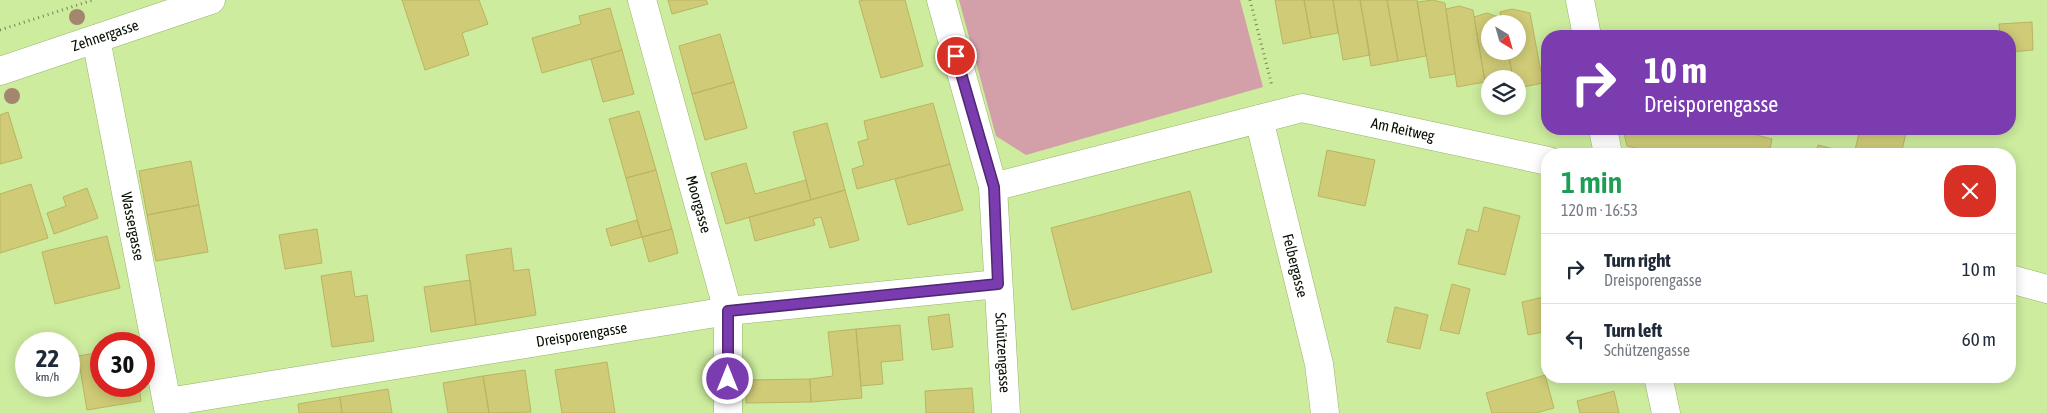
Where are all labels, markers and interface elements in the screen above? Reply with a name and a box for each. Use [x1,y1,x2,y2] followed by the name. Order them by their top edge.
[1481,15,1526,60] north arrow
[1481,15,1526,115] map controls
[69,16,141,54] street label: Zehnergasse
[935,35,977,77] pin
[942,42,970,70] icon: arrive
[1561,50,1626,115] icon: right
[1644,50,1707,90] text: 10 m
[1481,70,1526,115] button: layers
[1644,91,1778,117] text: Dreisporengasse
[1370,114,1437,144] street label: Am Reitweg
[1561,165,1622,199] text: 1 min
[1944,165,1996,217] button: close
[683,174,715,235] street label: Moorgasse
[118,191,148,262] street label: Wassergasse
[1561,201,1638,219] text: 120 m · 16:53
[1279,232,1311,299] street label: Felbergasse
[1604,249,1671,271] text: Turn right
[1561,255,1589,283] icon: right
[1962,258,1996,280] text: 10 m
[1604,271,1702,289] text: Dreisporengasse
[992,312,1014,394] street label: Schützengasse
[535,319,628,350] street label: Dreisporengasse
[1604,319,1662,341] text: Turn left
[1561,325,1589,353] icon: left
[1962,328,1996,350] text: 60 m
[90,332,155,397] speed limit sign: 30
[1604,341,1690,359] text: Schützengasse
[36,344,59,372] text: 22
[701,352,753,404] position arrow
[36,370,59,384] text: km/h

